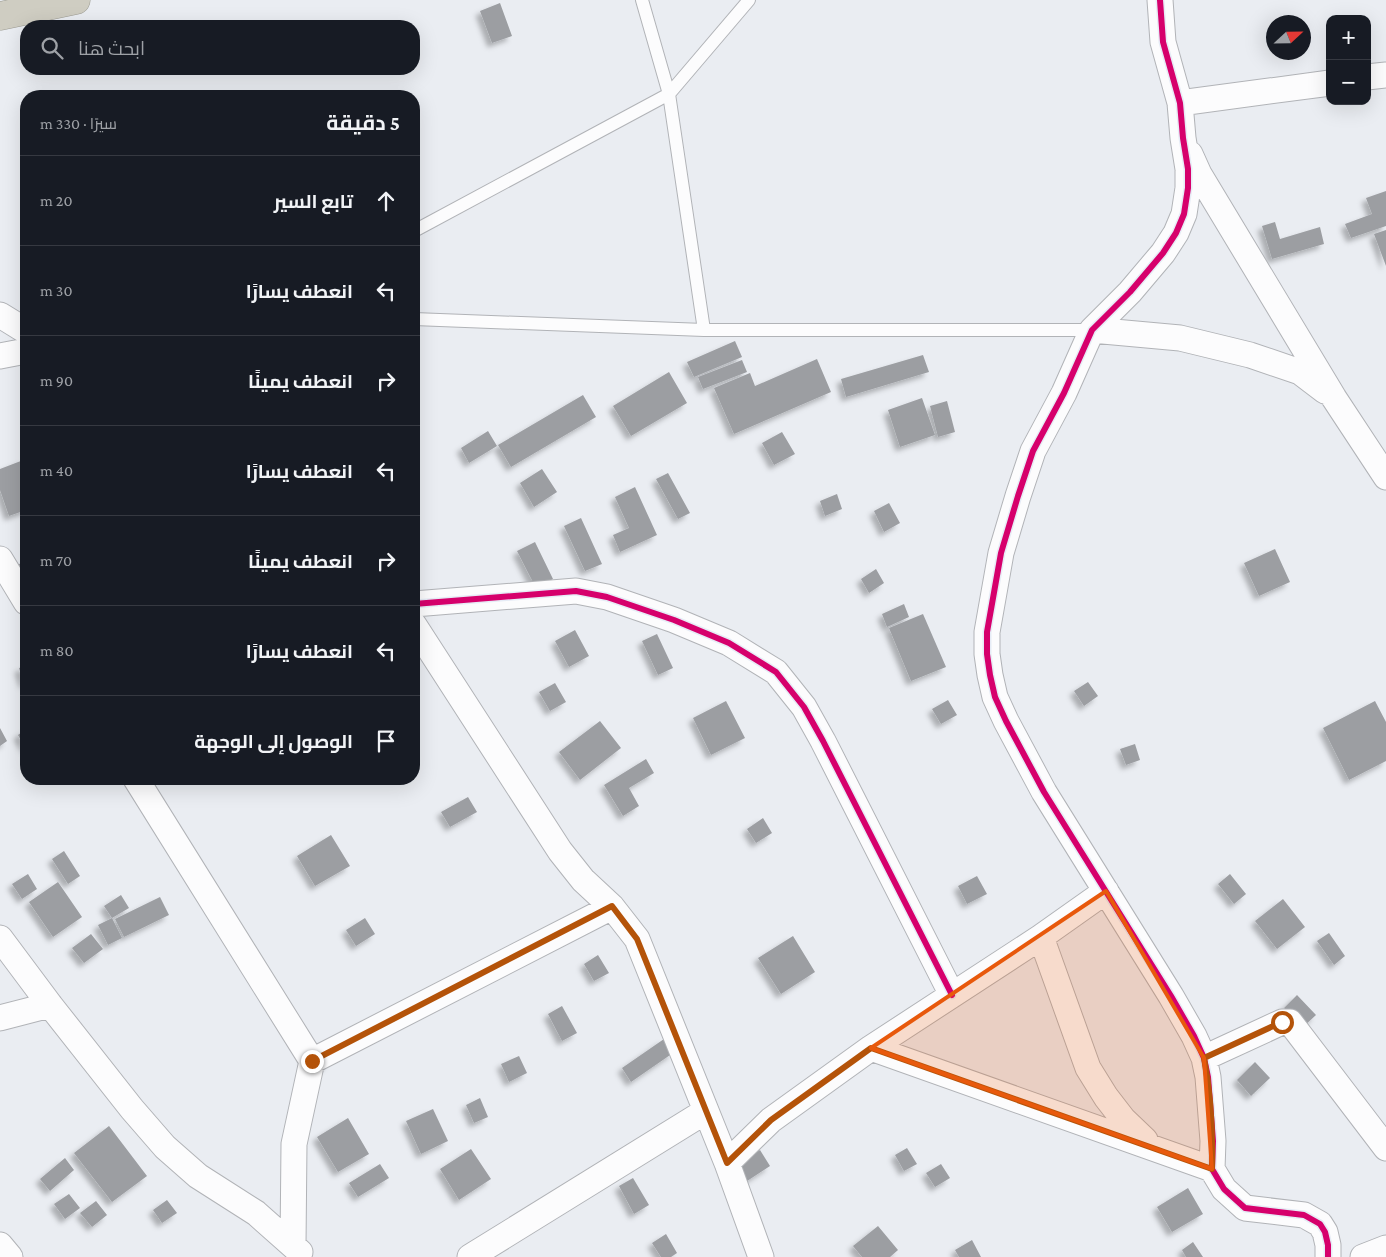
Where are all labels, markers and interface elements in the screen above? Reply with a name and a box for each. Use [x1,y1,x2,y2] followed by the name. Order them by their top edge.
[1266,15,1311,60] north arrow
[1326,15,1371,105] map controls
[1326,15,1371,60] button: +
[20,20,420,75] search box
[38,34,66,62] icon: search
[78,38,145,59] text: ابحث هنا
[1326,60,1371,105] button: −
[326,111,400,135] text: 5 دقيقة
[40,115,117,132] text: سيرًا · 330 m
[372,187,400,215] icon: ahead
[274,191,353,212] text: تابع السير
[40,192,73,209] text: 20 m
[372,277,400,305] icon: left
[246,281,353,302] text: انعطف يسارًا
[40,282,73,299] text: 30 m
[372,367,400,395] icon: right
[248,371,353,392] text: انعطف يمينًا
[40,372,73,389] text: 90 m
[372,457,400,485] icon: left
[246,461,353,482] text: انعطف يسارًا
[40,462,73,479] text: 40 m
[372,547,400,575] icon: right
[248,551,353,572] text: انعطف يمينًا
[40,552,72,569] text: 70 m
[372,637,400,665] icon: left
[246,641,353,662] text: انعطف يسارًا
[40,642,74,659] text: 80 m
[372,727,400,755] icon: arrive
[194,731,353,752] text: الوصول إلى الوجهة
[1271,1011,1294,1034] route start
[301,1050,324,1073] route end

